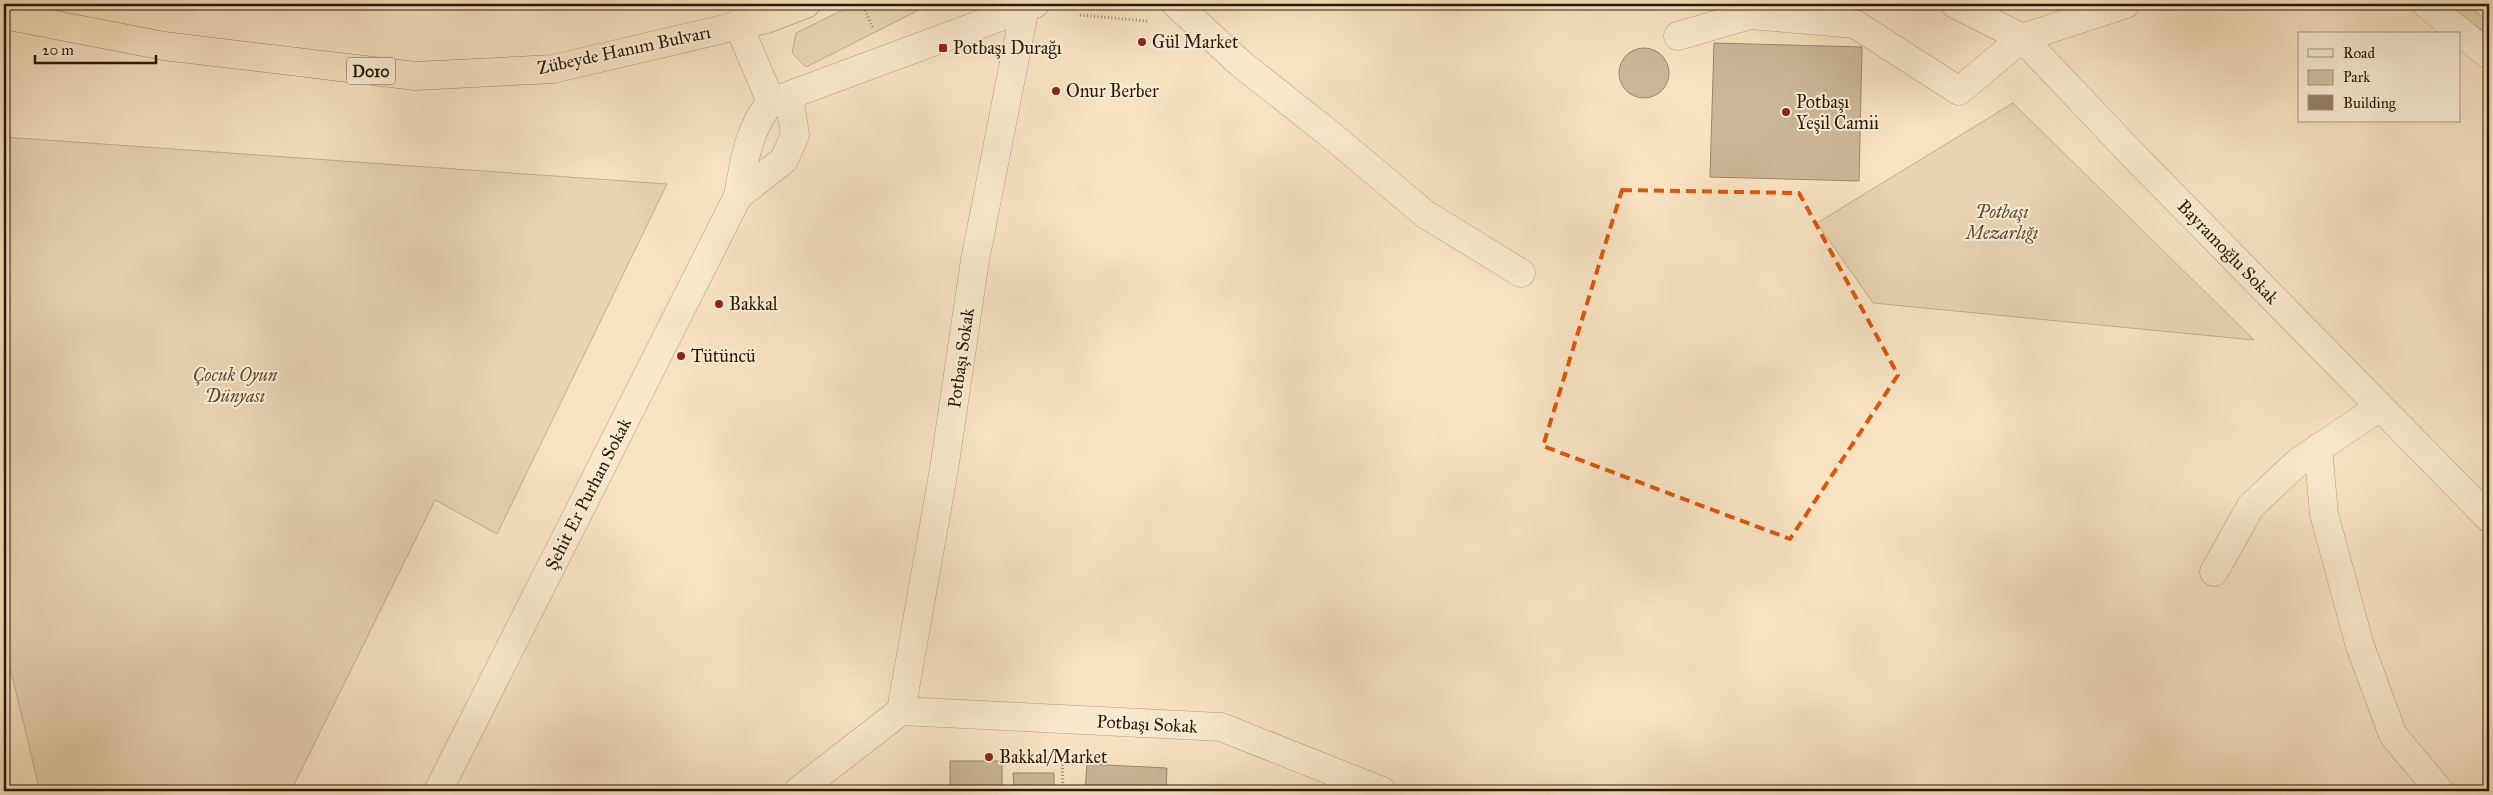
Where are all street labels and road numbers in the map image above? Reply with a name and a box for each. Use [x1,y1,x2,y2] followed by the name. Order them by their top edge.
[535,21,713,79] street label: Zübeyde Hanım Bulvarı
[347,58,395,84] road number: D010
[2172,195,2284,310] street label: Bayramoğlu Sokak
[943,306,979,410] street label: Potbaşı Sokak
[540,414,636,574] street label: Şehit Er Purhan Sokak
[1096,710,1199,738] street label: Potbaşı Sokak

